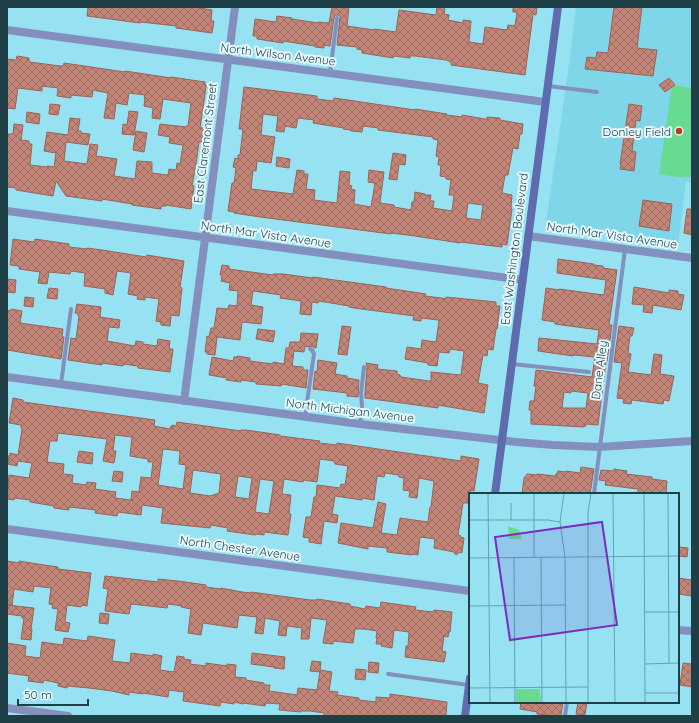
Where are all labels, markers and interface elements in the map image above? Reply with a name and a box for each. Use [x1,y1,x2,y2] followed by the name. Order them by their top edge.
[220,39,337,69] street label: North Wilson Avenue
[190,82,220,204] street label: East Claremont Street
[603,124,671,139] place label: Donley Field
[674,126,684,136] marker: Donley Field
[497,172,531,326] street label: East Washington Boulevard
[200,217,332,251] street label: North Mar Vista Avenue
[546,218,678,252] street label: North Mar Vista Avenue
[588,340,610,400] street label: Dane Alley
[285,395,415,425] street label: North Michigan Avenue
[469,493,679,703] inset map
[179,532,301,564] street label: North Chester Avenue
[18,681,88,707] scale bar
[24,687,52,702] text: 50 m

